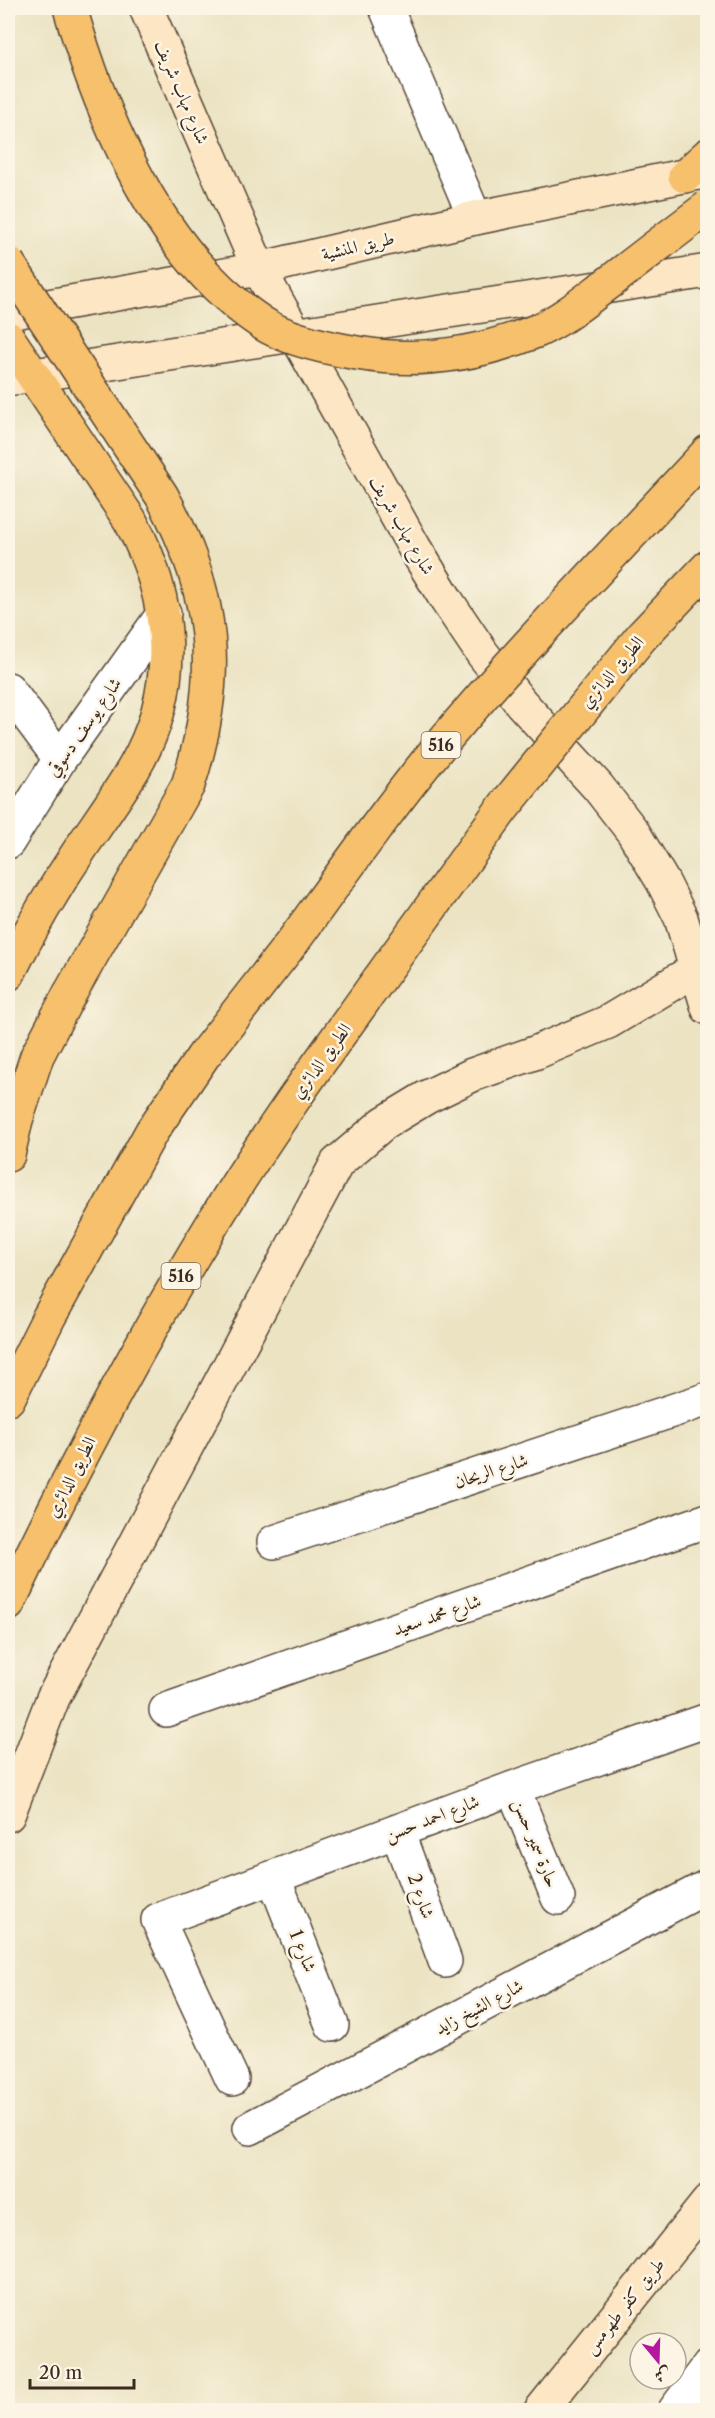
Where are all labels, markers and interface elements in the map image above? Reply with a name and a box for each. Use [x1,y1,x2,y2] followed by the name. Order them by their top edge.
[147,37,214,149] street label: شارع مهاب شريف
[320,227,397,266] street label: طريق المنشية
[361,471,439,581] street label: شارع مهاب شريف
[575,631,652,715] street label: الطريق الدائري
[42,673,130,783] street label: شارع يوسف دسوقي
[422,732,460,758] road number: 516
[286,1019,359,1105] street label: الطريق الدائري
[162,1263,201,1289] road number: 516
[41,1433,104,1523] street label: الطريق الدائري
[451,1449,532,1497] street label: شارع الريحان
[390,1590,485,1644] street label: شارع محمد سعيد
[382,1790,484,1850] street label: شارع احمد حسن
[507,1795,564,1891] street label: حارة سمير حسن
[399,1870,439,1923] street label: شارع 2
[281,1927,321,1977] street label: شارع 1
[431,1975,529,2044] street label: شارع الشيخ زايد
[579,2254,670,2359] street label: طريق كفر طهرمس
[628,2331,688,2391] north arrow
[30,2352,134,2390] scale bar
[39,2362,83,2384] text: 20 m
[652,2363,674,2387] text: ش

